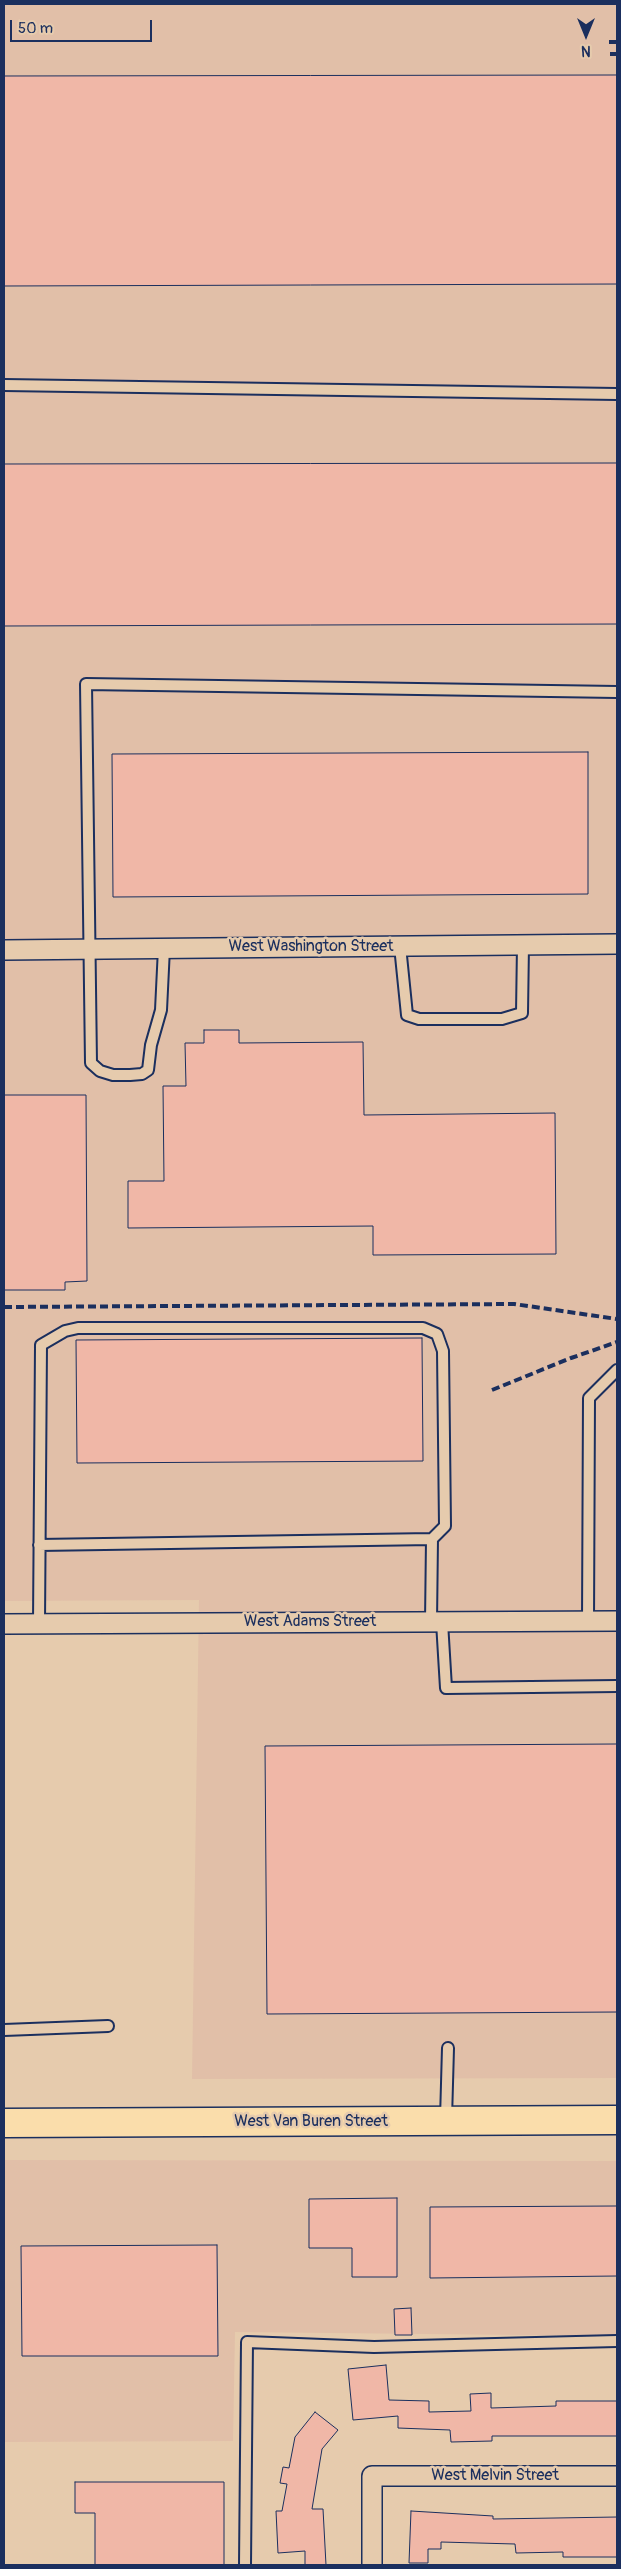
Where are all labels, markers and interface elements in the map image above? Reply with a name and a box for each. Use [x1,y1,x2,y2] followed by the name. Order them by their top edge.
[12,10,155,42] scale bar
[561,10,611,60] north arrow
[18,19,53,38] text: 50 m
[581,42,591,59] text: N
[228,937,394,957] street label: West Washington Street
[244,1612,376,1632] street label: West Adams Street
[234,2112,388,2132] street label: West Van Buren Street
[431,2466,559,2486] street label: West Melvin Street

